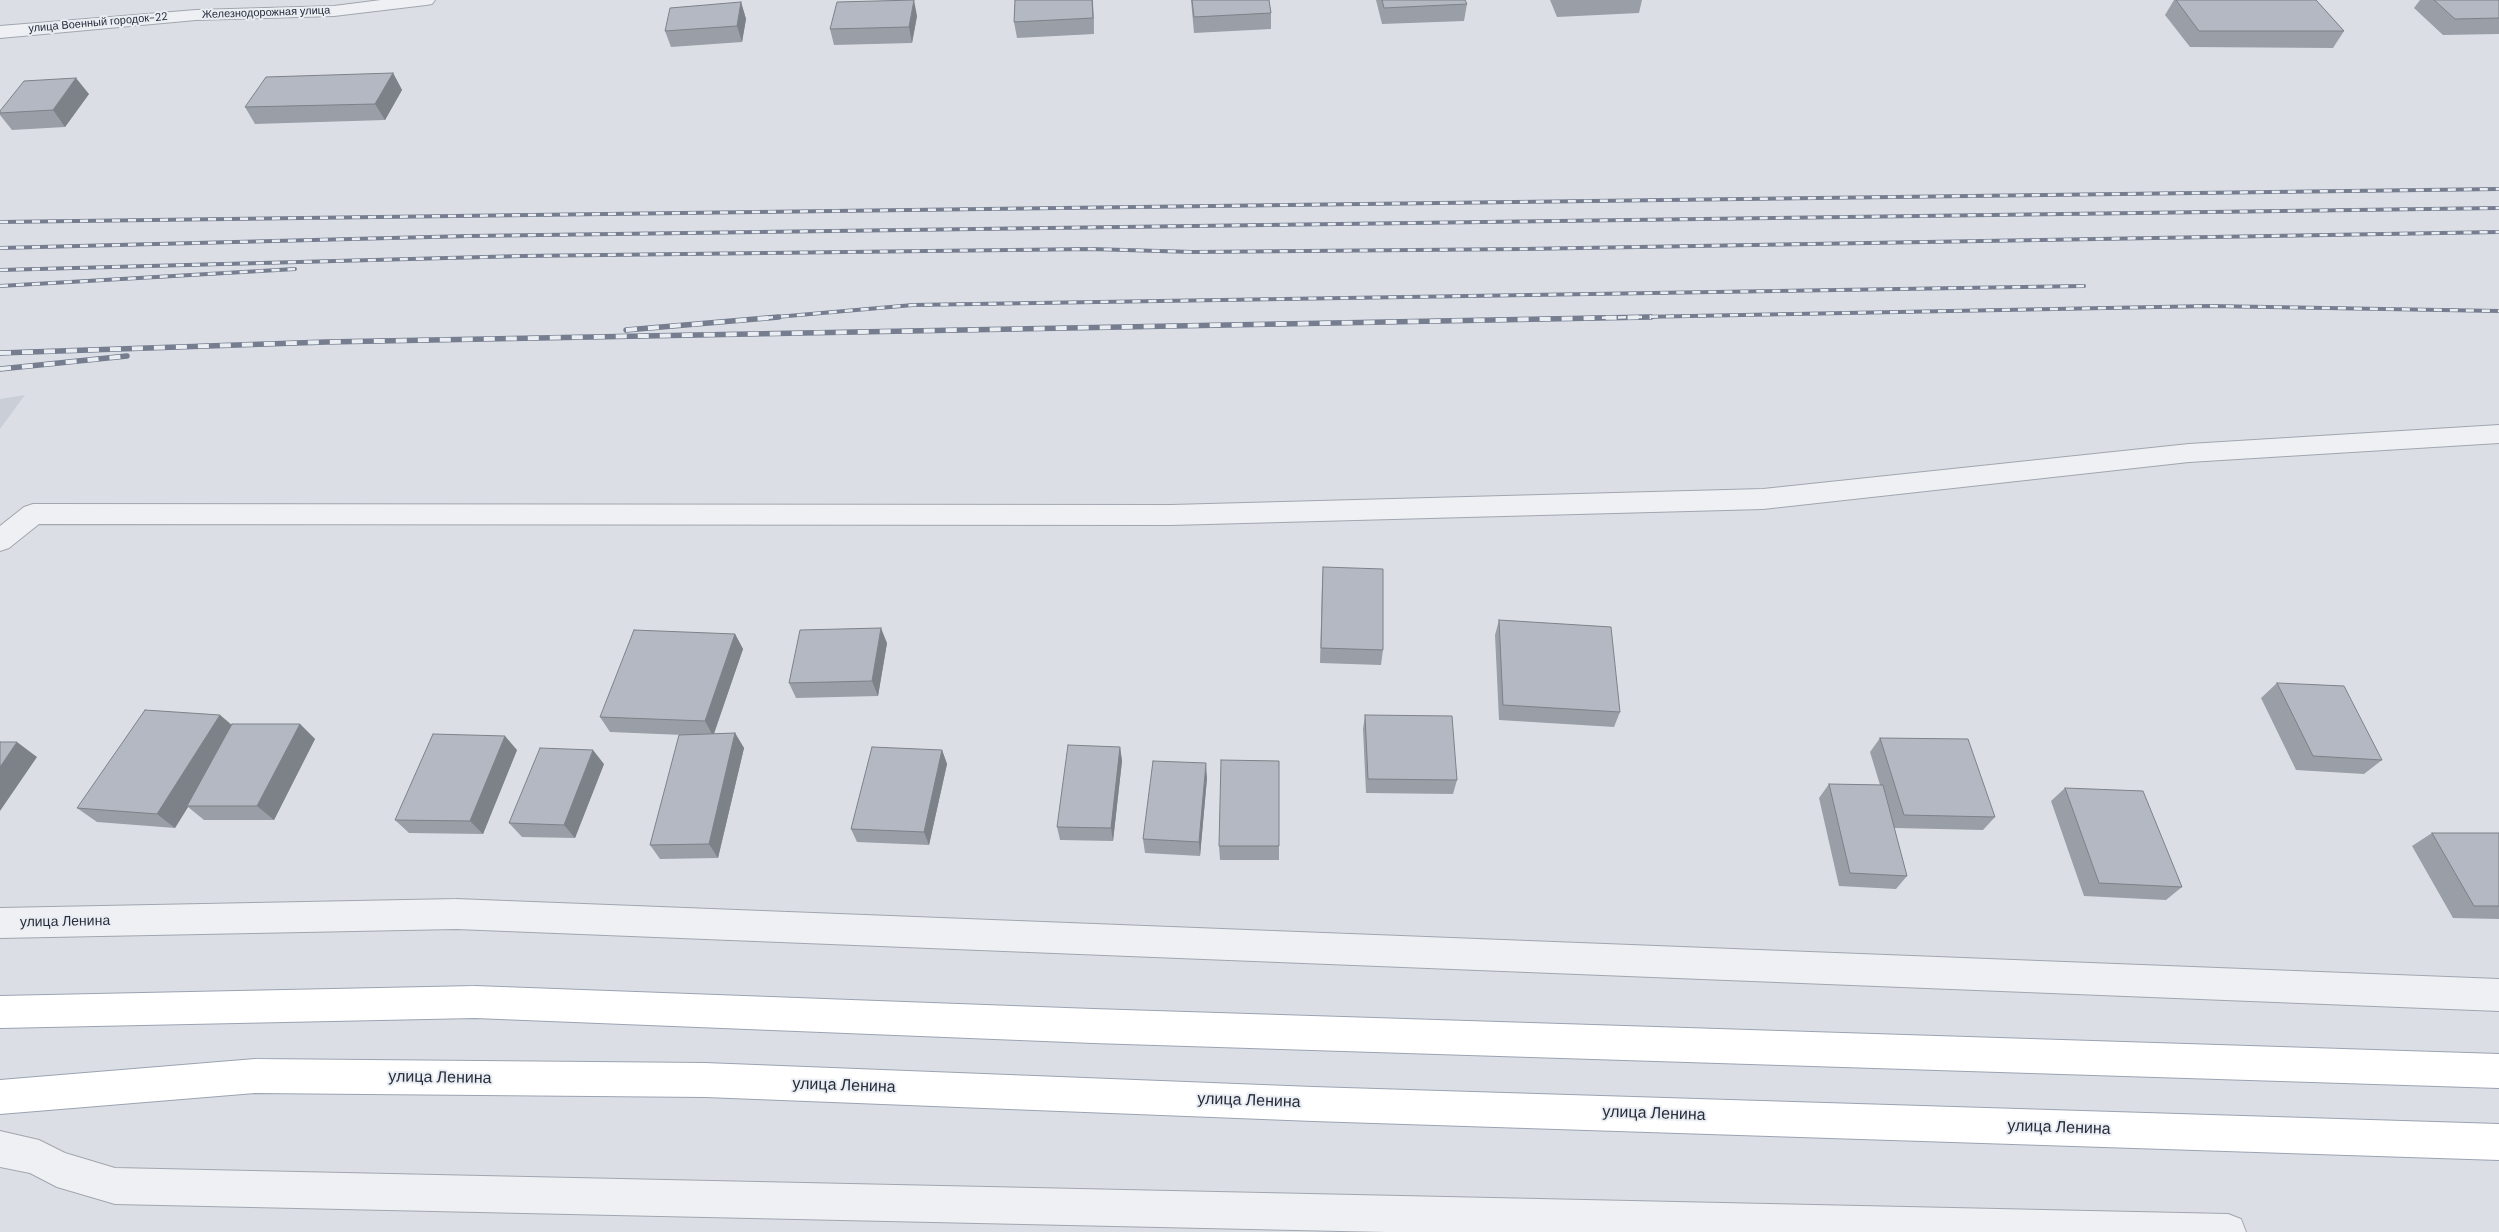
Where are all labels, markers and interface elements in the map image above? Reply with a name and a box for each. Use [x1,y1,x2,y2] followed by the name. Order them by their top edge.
[202,4,330,22] street label: Железнодорожная улица
[28,10,168,36] street label: улица Военный городок-22
[20,913,110,931] street label: улица Ленина
[388,1068,492,1088] street label: улица Ленина
[792,1075,896,1097] street label: улица Ленина
[1197,1090,1301,1112] street label: улица Ленина
[1602,1103,1706,1125] street label: улица Ленина
[2007,1117,2111,1139] street label: улица Ленина

